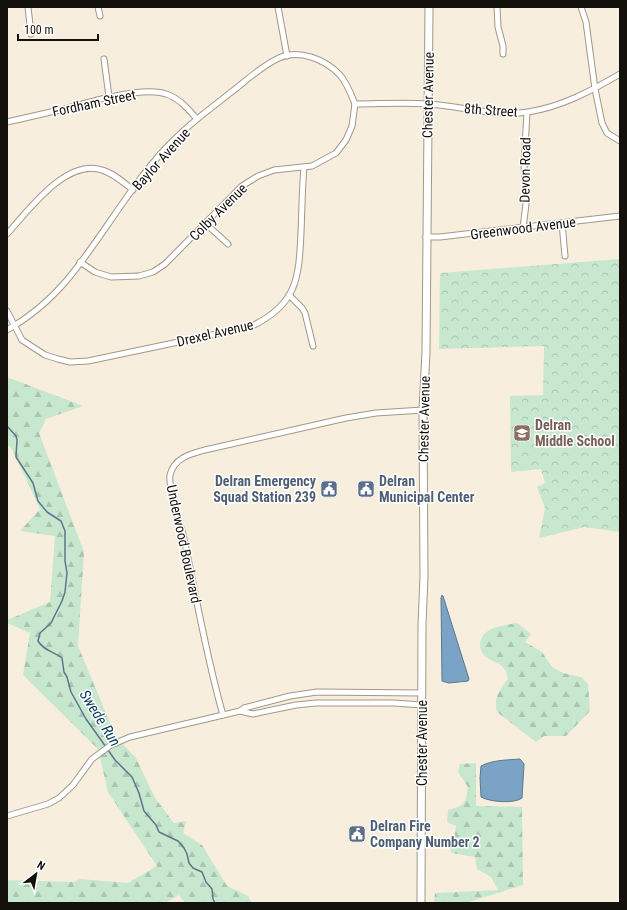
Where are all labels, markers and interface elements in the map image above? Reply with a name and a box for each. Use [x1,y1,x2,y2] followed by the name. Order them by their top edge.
[18,16,98,42] scale bar
[24,23,54,37] text: 100 m
[419,51,437,138] street label: Chester Avenue
[51,86,137,120] street label: Fordham Street
[464,100,518,120] street label: 8th Street
[129,124,193,193] street label: Baylor Avenue
[516,137,534,203] street label: Devon Road
[186,180,250,244] street label: Colby Avenue
[469,214,577,242] street label: Greenwood Avenue
[175,316,255,350] street label: Drexel Avenue
[415,375,433,462] street label: Chester Avenue
[535,417,615,449] place label: Delran Middle School
[512,423,532,443] school or university icon: Delran Middle School
[213,473,317,505] place label: Delran Emergency Squad Station 239
[379,473,475,505] place label: Delran Municipal Center
[319,479,339,499] public building icon: Delran Emergency Squad Station 239
[356,479,376,499] public building icon: Delran Municipal Center
[164,483,204,605] street label: Underwood Boulevard
[76,686,124,750] water label: Swede Run
[414,700,430,786] street label: Chester Avenue
[370,818,480,850] place label: Delran Fire Company Number 2
[347,824,367,844] public building icon: Delran Fire Company Number 2
[16,854,56,894] north arrow
[35,859,47,873] text: N

